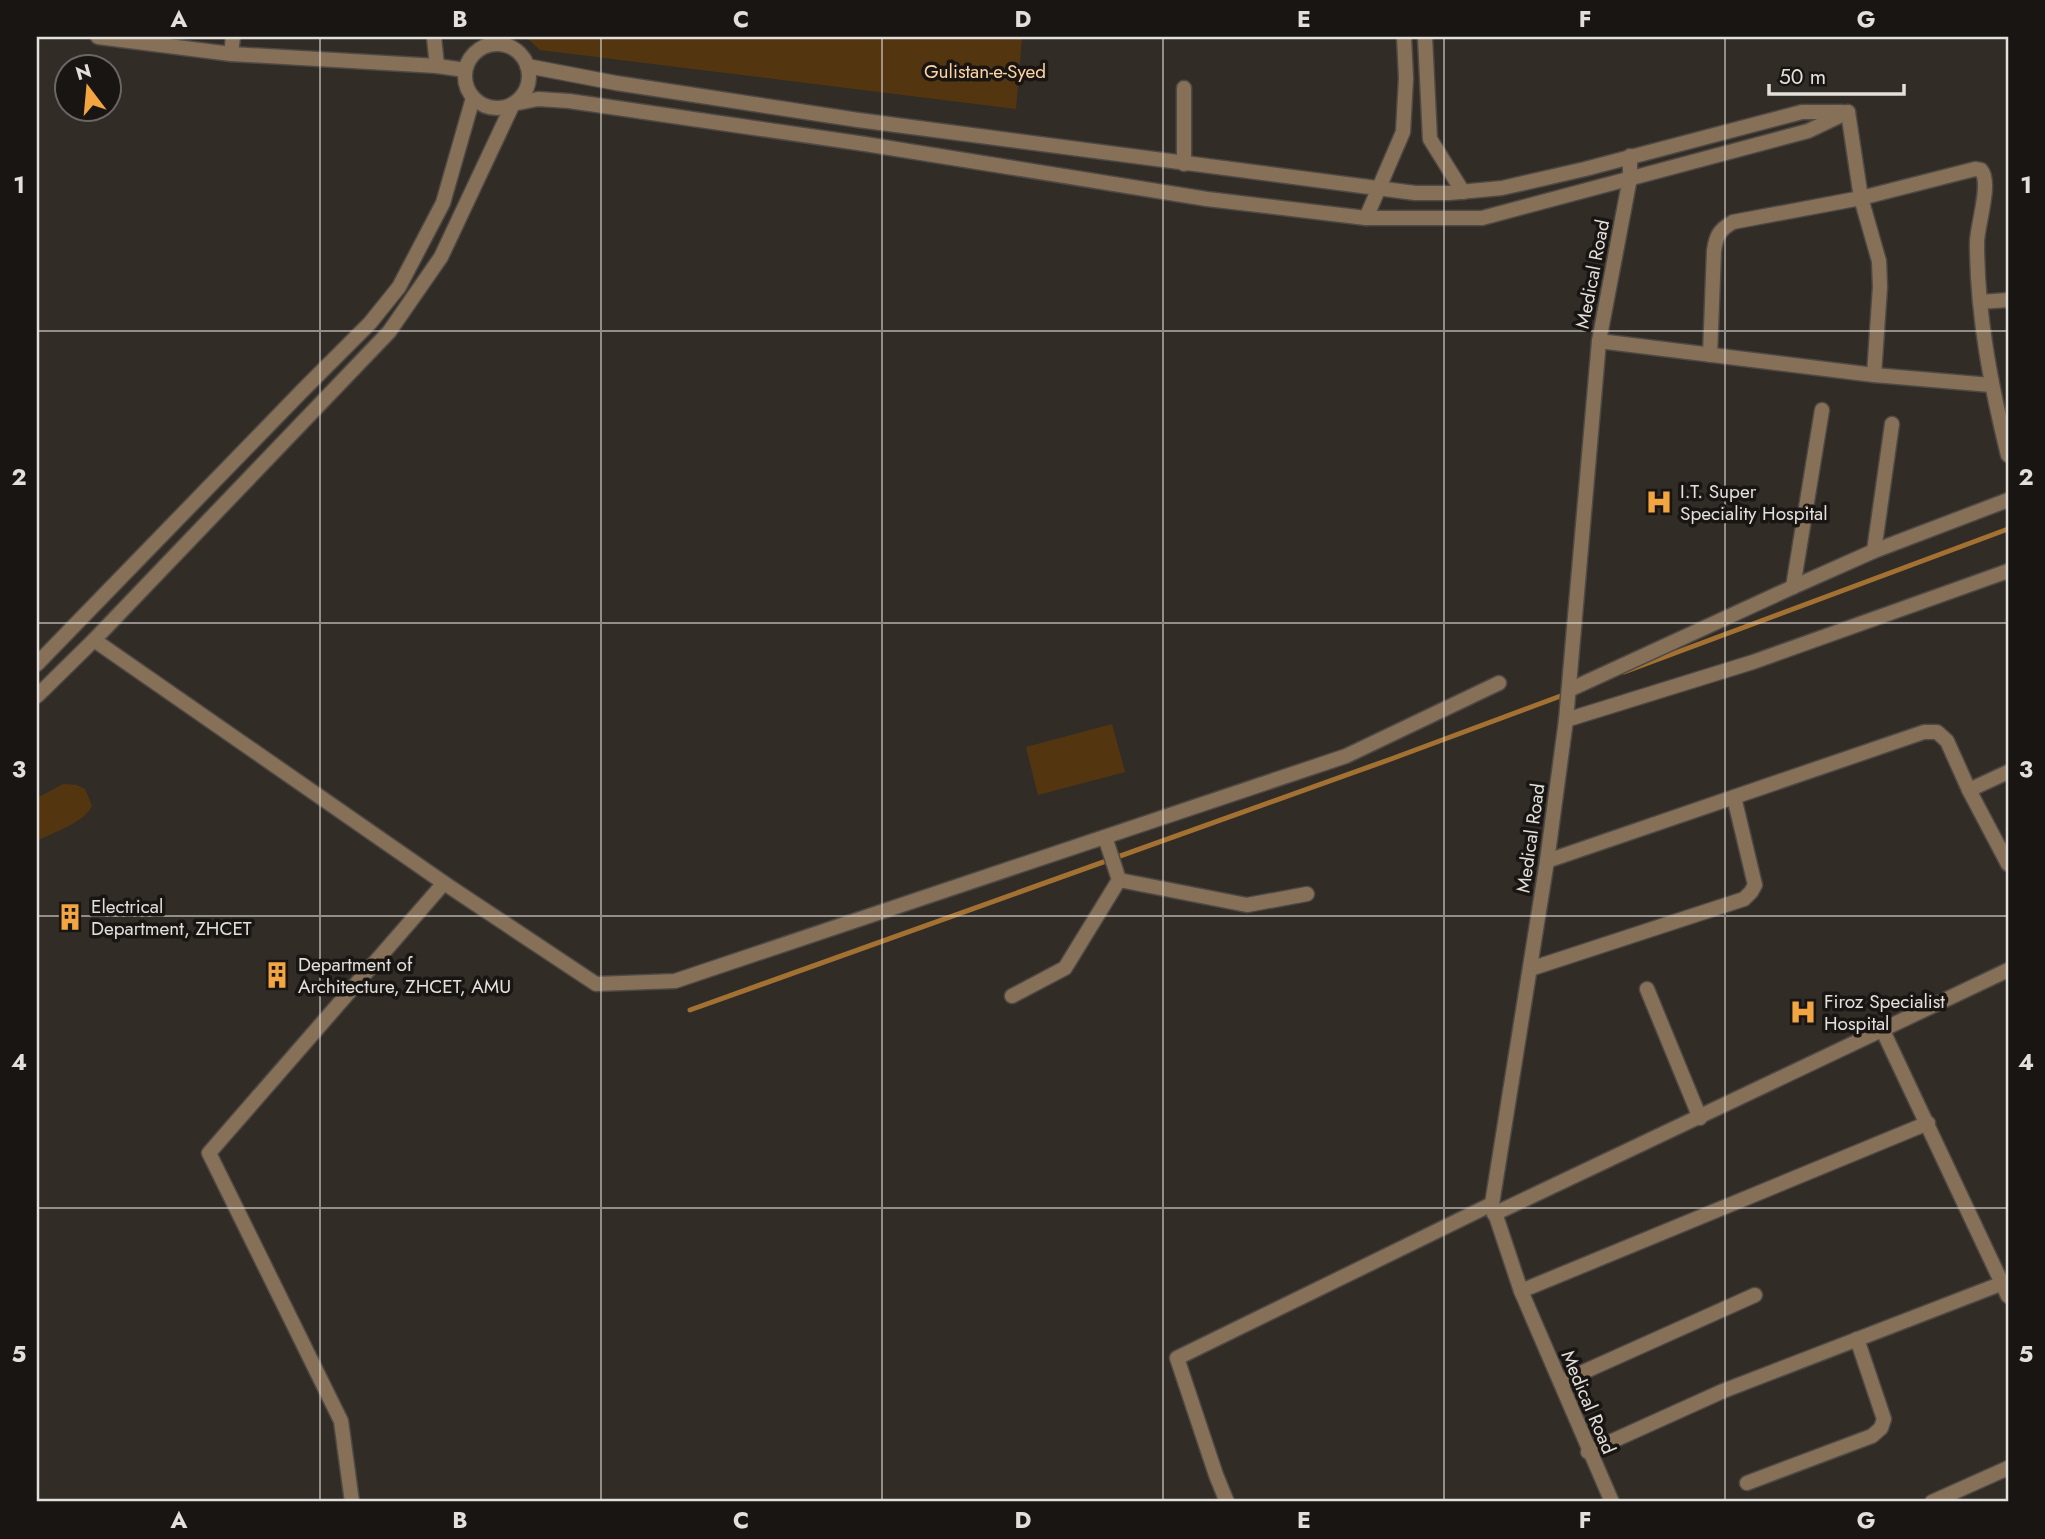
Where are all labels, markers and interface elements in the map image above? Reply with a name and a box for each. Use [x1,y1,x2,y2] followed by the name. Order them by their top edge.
[170,2,188,36] text: A
[452,2,468,36] text: B
[733,2,749,36] text: C
[1015,2,1032,36] text: D
[1297,2,1311,36] text: E
[1579,2,1591,36] text: F
[1857,2,1875,36] text: G
[52,52,122,122] north arrow
[1769,52,1903,96] scale bar
[72,57,94,87] text: N
[924,58,1046,85] park label: Gulistan-e-Syed
[1779,62,1826,92] text: 50 m
[13,168,25,202] text: 1
[2020,168,2032,202] text: 1
[1569,217,1616,331] street label: Medical Road
[11,460,27,494] text: 2
[2018,460,2034,494] text: 2
[1680,478,1828,527] place label: I.T. Super Speciality Hospital
[1644,487,1674,517] hospital icon: I.T. Super Speciality Hospital
[12,752,26,786] text: 3
[2019,752,2033,786] text: 3
[1509,782,1552,895] street label: Medical Road
[91,893,252,942] place label: Electrical Department, ZHCET
[55,902,85,932] building icon: Electrical Department, ZHCET
[298,951,511,1000] place label: Department of Architecture, ZHCET, AMU
[262,960,292,990] building icon: Department of Architecture, ZHCET, AMU
[1824,988,1945,1037] place label: Firoz Specialist Hospital
[1788,997,1818,1027] hospital icon: Firoz Specialist Hospital
[11,1045,27,1079] text: 4
[2018,1045,2034,1079] text: 4
[12,1337,26,1371] text: 5
[2019,1337,2033,1371] text: 5
[1555,1346,1623,1458] street label: Medical Road
[170,1503,188,1537] text: A
[452,1503,468,1537] text: B
[733,1503,749,1537] text: C
[1015,1503,1032,1537] text: D
[1297,1503,1311,1537] text: E
[1579,1503,1591,1537] text: F
[1857,1503,1875,1537] text: G

